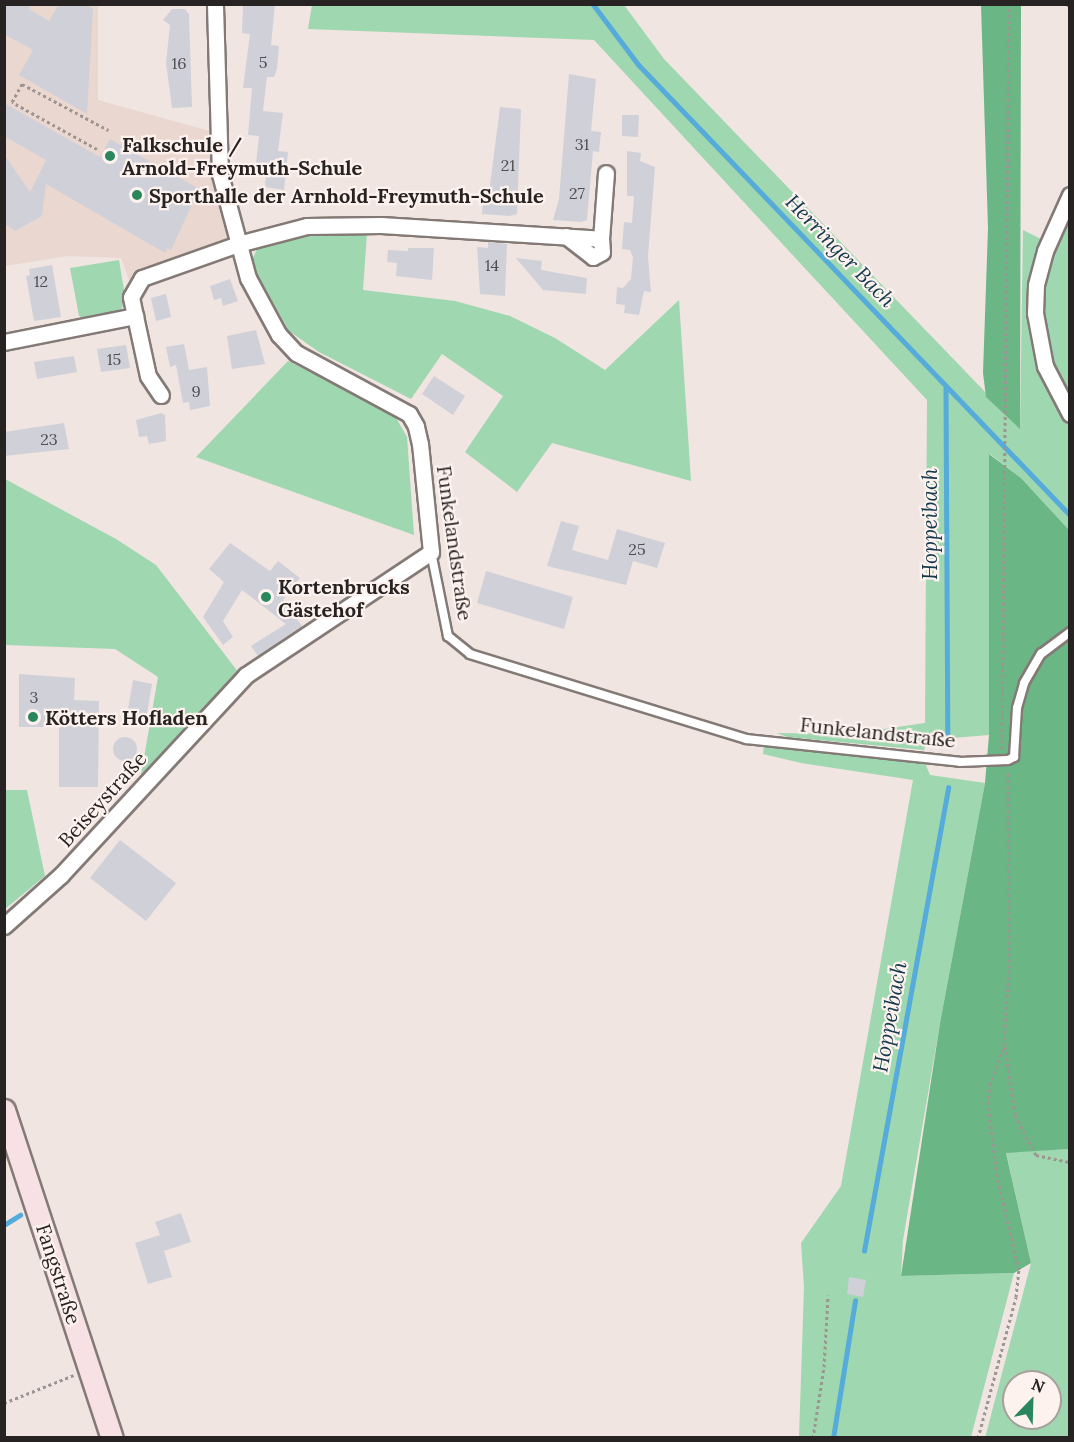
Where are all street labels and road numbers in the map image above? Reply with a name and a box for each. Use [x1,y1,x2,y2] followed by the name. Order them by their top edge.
[432,464,478,622] street label: Funkelandstraße
[799,712,957,752] street label: Funkelandstraße
[53,746,151,852] street label: Beiseystraße
[32,1221,86,1327] street label: Fangstraße

